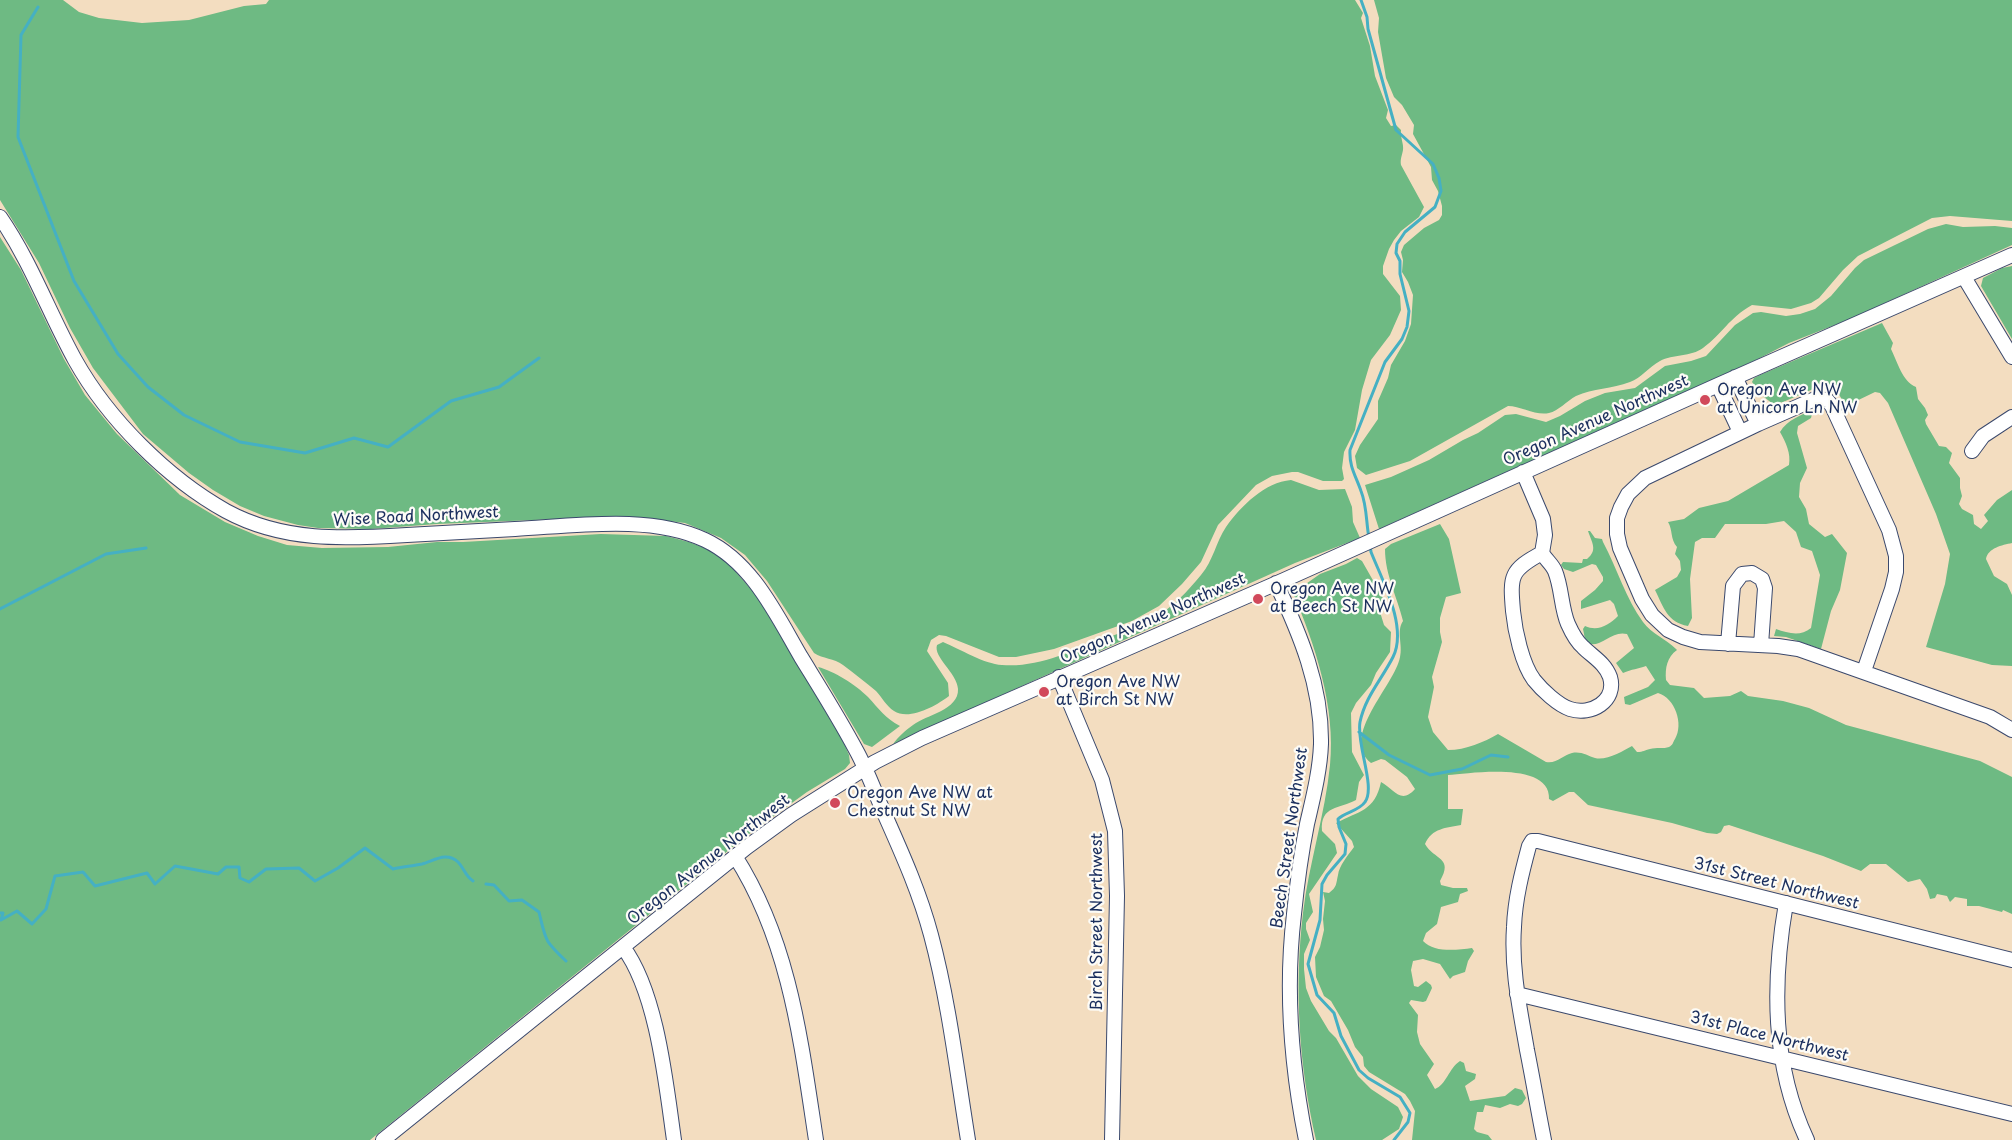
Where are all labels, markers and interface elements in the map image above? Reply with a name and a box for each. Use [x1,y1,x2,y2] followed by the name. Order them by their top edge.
[1500,371,1692,471] street label: Oregon Avenue Northwest
[1717,381,1857,419] place label: Oregon Ave NW at Unicorn Ln NW
[1698,393,1712,407] marker: Oregon Ave NW at Unicorn Ln NW
[333,503,499,531] street label: Wise Road Northwest
[1057,569,1249,669] street label: Oregon Avenue Northwest
[1270,580,1394,618] place label: Oregon Ave NW at Beech St NW
[1251,592,1265,606] marker: Oregon Ave NW at Beech St NW
[1056,673,1180,711] place label: Oregon Ave NW at Birch St NW
[1037,685,1051,699] marker: Oregon Ave NW at Birch St NW
[1268,746,1312,930] street label: Beech Street Northwest
[847,784,993,822] place label: Oregon Ave NW at Chestnut St NW
[624,791,794,929] street label: Oregon Avenue Northwest
[828,796,842,810] marker: Oregon Ave NW at Chestnut St NW
[1088,833,1108,1011] street label: Birch Street Northwest
[1691,854,1861,914] street label: 31st Street Northwest
[1688,1008,1850,1066] street label: 31st Place Northwest

